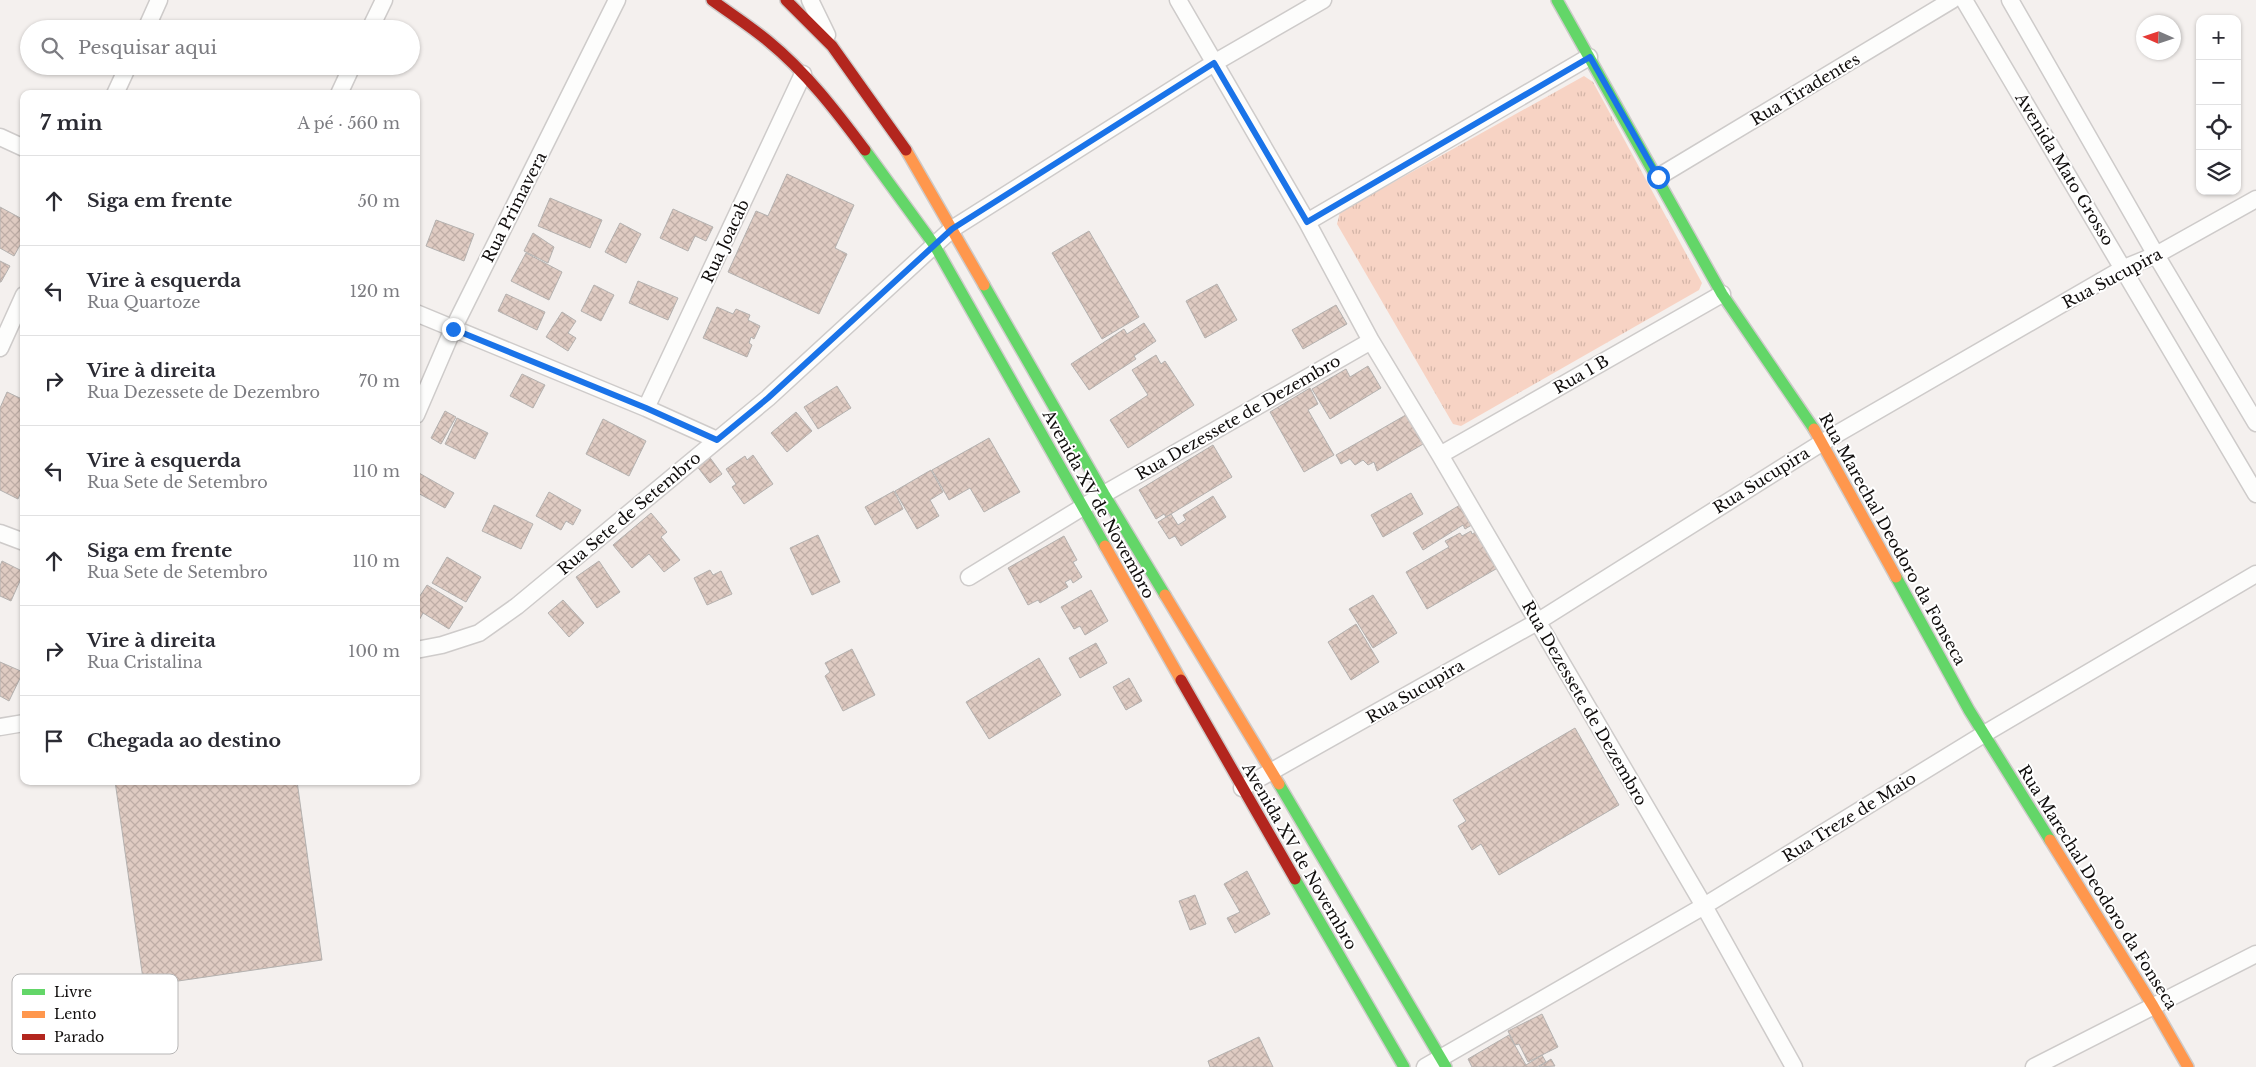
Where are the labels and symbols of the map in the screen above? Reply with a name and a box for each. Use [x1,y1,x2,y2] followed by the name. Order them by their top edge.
[2136,15,2181,60] north arrow
[1747,49,1863,129] street label: Rua Tiradentes
[2011,88,2119,249] street label: Avenida Mato Grosso
[478,148,551,266] street label: Rua Primavera
[1647,166,1670,189] route start
[697,196,753,286] street label: Rua Joacab
[2059,243,2165,313] street label: Rua Sucupira
[442,318,465,341] route end
[1132,350,1344,484] street label: Rua Dezessete de Dezembro
[1550,350,1612,398] street label: Rua 1 B
[1038,405,1159,602] street label: Avenida XV de Novembro
[1815,410,1971,669] street label: Rua Marechal Deodoro da Fonseca
[1709,442,1813,518] street label: Rua Sucupira
[553,447,705,579] street label: Rua Sete de Setembro
[1518,597,1652,809] street label: Rua Dezessete de Dezembro
[1362,655,1468,727] street label: Rua Sucupira
[1238,758,1362,953] street label: Avenida XV de Novembro
[2014,761,2182,1013] street label: Rua Marechal Deodoro da Fonseca
[1778,768,1920,866] street label: Rua Treze de Maio
[12,974,178,1054] legend
[54,983,92,1001] text: Livre
[54,1005,96,1023] text: Lento
[54,1028,104,1046] text: Parado

